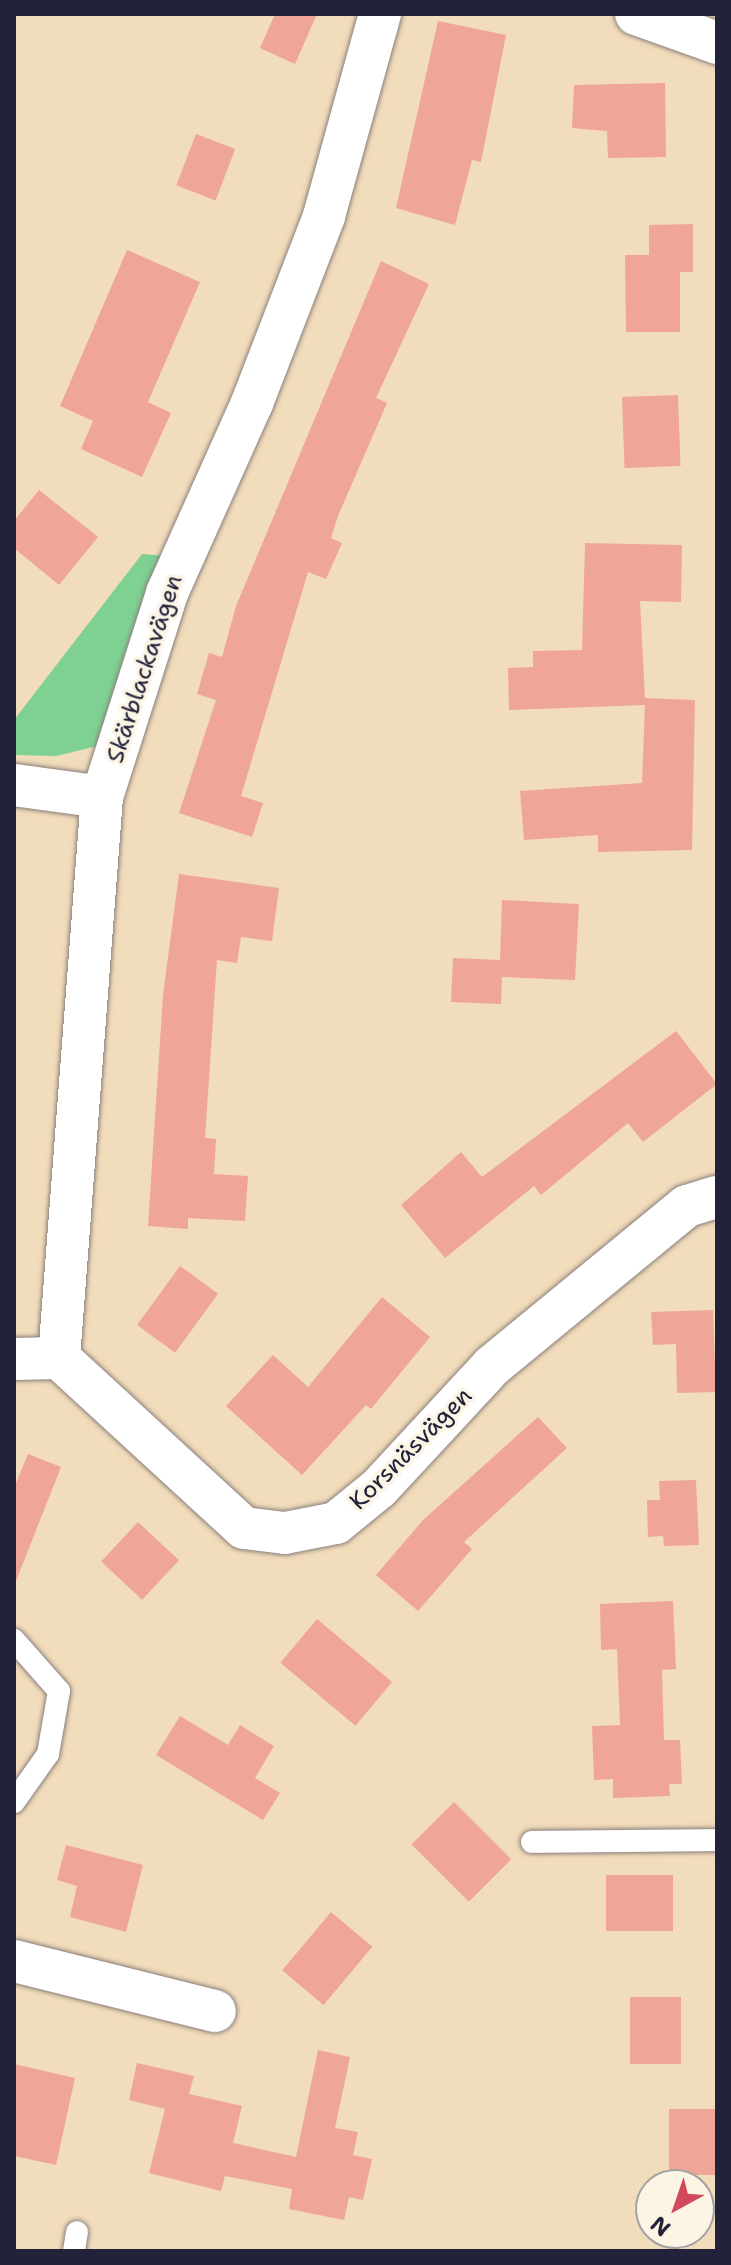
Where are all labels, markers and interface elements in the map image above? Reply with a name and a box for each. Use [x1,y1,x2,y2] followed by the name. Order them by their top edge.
[101,571,189,767] street label: Skärblackavägen
[344,1382,478,1516] street label: Korsnäsvägen
[635,2169,715,2249] north arrow
[645,2210,677,2243] text: N

